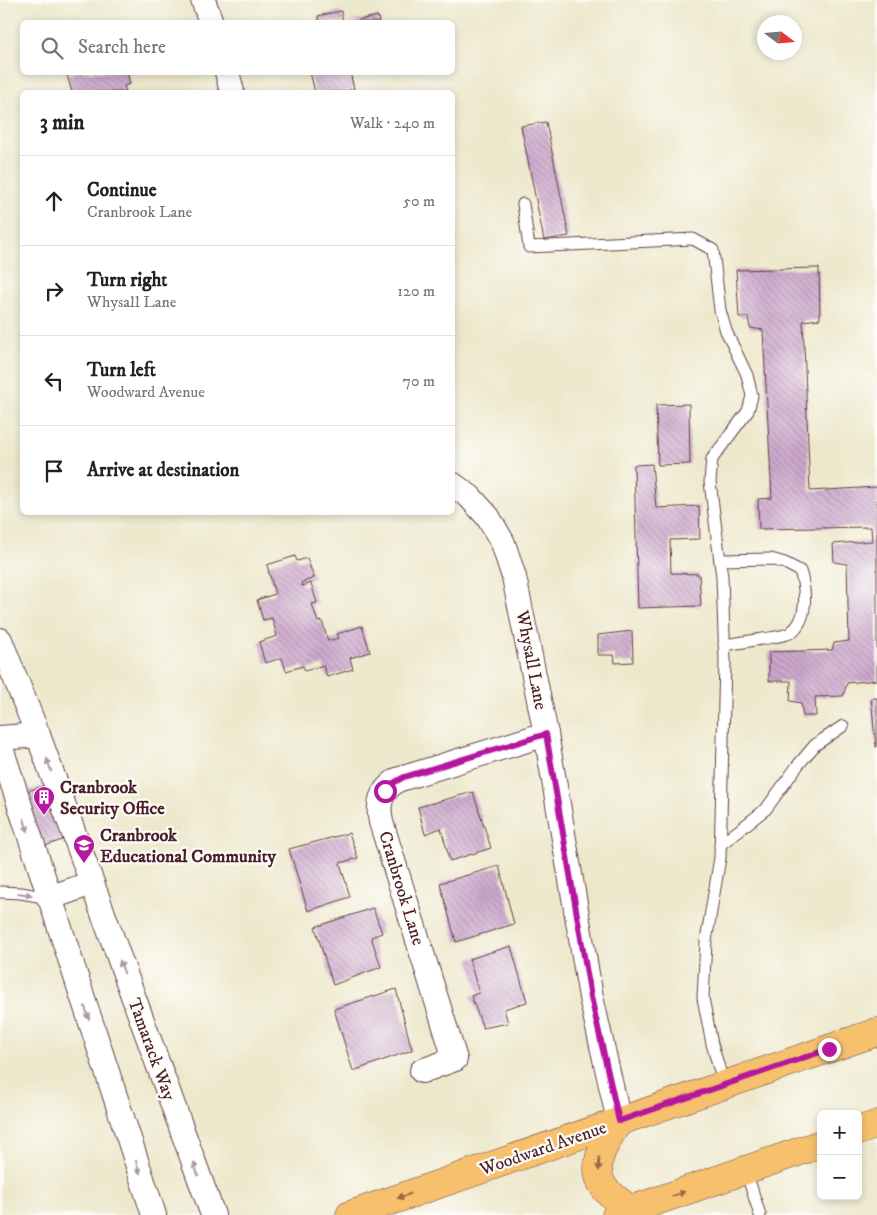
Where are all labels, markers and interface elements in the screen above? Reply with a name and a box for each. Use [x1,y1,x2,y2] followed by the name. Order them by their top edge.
[757,15,802,60] north arrow
[20,20,455,75] search box
[38,34,66,62] icon: search
[78,36,166,59] text: Search here
[40,110,85,136] text: 3 min
[350,113,435,133] text: Walk · 240 m
[87,179,157,202] text: Continue
[40,187,68,215] icon: ahead
[403,191,435,211] text: 50 m
[87,202,192,222] text: Cranbrook Lane
[87,269,167,292] text: Turn right
[40,277,68,305] icon: right
[397,281,435,301] text: 120 m
[87,292,176,312] text: Whysall Lane
[87,359,156,382] text: Turn left
[40,367,68,395] icon: left
[403,371,435,391] text: 70 m
[87,382,205,402] text: Woodward Avenue
[40,457,68,485] icon: arrive
[87,459,239,482] text: Arrive at destination
[510,608,551,712] street label: Whysall Lane
[45,758,52,773] one-way arrow
[60,777,165,820] place label: Cranbrook Security Office
[374,780,397,803] route start
[32,785,56,816] building icon: Cranbrook Security Office
[22,817,30,832] one-way arrow
[100,825,276,868] place label: Cranbrook Educational Community
[373,828,429,948] street label: Cranbrook Lane
[72,833,96,864] school or university icon: Cranbrook Educational Community
[17,890,33,898] one-way arrow
[118,960,125,975] one-way arrow
[122,995,180,1104] street label: Tamarack Way
[84,1005,91,1020] one-way arrow
[818,1038,841,1061] route end
[817,1110,862,1200] map controls
[817,1110,862,1155] button: +
[476,1117,610,1181] street label: Woodward Avenue
[817,1155,862,1200] button: −
[595,1157,603,1173] one-way arrow
[134,1160,142,1175] one-way arrow
[192,1162,199,1177] one-way arrow
[671,1189,686,1197] one-way arrow
[396,1192,411,1200] one-way arrow

